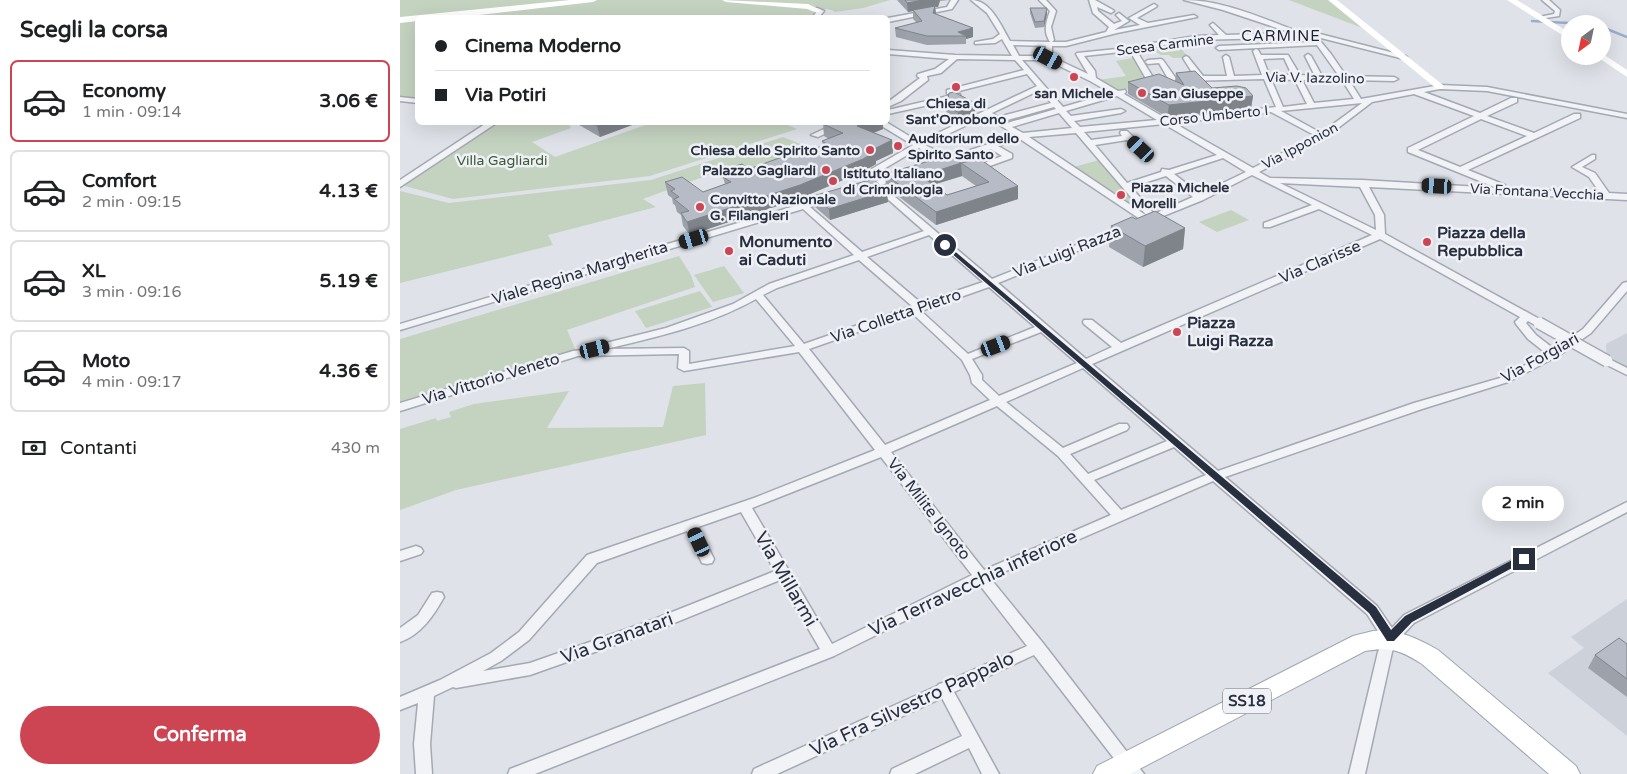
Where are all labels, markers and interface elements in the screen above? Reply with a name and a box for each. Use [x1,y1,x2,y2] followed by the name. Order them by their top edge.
[1561,15,1611,65] north arrow
[1561,15,1611,65] map controls
[20,17,168,43] text: Scegli la corsa
[1241,27,1321,45] district label: CARMINE
[1115,31,1215,59] street label: Scesa Carmine
[465,35,621,57] text: Cinema Moderno
[1031,44,1064,72] car
[1265,69,1365,87] street label: Via V. Iazzolino
[1068,71,1080,83] marker: san Michele
[22,79,67,124] icon: car
[82,80,166,102] text: Economy
[950,81,962,93] marker: Chiesa di Sant'Omobono
[465,84,546,106] text: Via Potiri
[1035,85,1114,102] place label: san Michele
[1152,85,1244,102] place label: San Giuseppe
[1136,87,1148,99] marker: San Giuseppe
[319,90,378,112] text: 3.06 €
[906,95,1007,128] place label: Chiesa di Sant'Omobono
[82,102,181,122] text: 1 min · 09:14
[1159,102,1269,130] street label: Corso Umberto I
[1259,119,1341,173] street label: Via Ipponion
[908,130,1019,163] place label: Auditorium dello Spirito Santo
[1124,133,1157,165] car
[892,140,904,152] marker: Auditorium dello Spirito Santo
[691,142,860,159] place label: Chiesa dello Spirito Santo
[864,144,876,156] marker: Chiesa dello Spirito Santo
[456,152,548,169] park label: Villa Gagliardi
[702,162,816,179] place label: Palazzo Gagliardi
[820,164,832,176] marker: Palazzo Gagliardi
[843,165,943,198] place label: Istituto Italiano di Criminologia
[22,169,67,214] icon: car
[82,170,156,192] text: Comfort
[827,175,839,187] marker: Istituto Italiano di Criminologia
[1421,178,1452,194] car
[1131,179,1229,212] place label: Piazza Michele Morelli
[319,180,378,202] text: 4.13 €
[1470,180,1604,204] street label: Via Fontana Vecchia
[1115,189,1127,201] marker: Piazza Michele Morelli
[710,191,836,224] place label: Convitto Nazionale G. Filangieri
[82,192,181,212] text: 2 min · 09:15
[694,201,706,213] marker: Convitto Nazionale G. Filangieri
[1010,221,1124,283] street label: Via Luigi Razza
[1437,223,1526,261] place label: Piazza della Repubblica
[677,227,710,251] car
[739,232,833,270] place label: Monumento ai Caduti
[934,234,956,256] route start
[1276,236,1364,288] street label: Via Clarisse
[1421,236,1433,248] marker: Piazza della Repubblica
[490,237,670,309] street label: Viale Regina Margherita
[723,245,735,257] marker: Monumento ai Caduti
[22,259,67,304] icon: car
[82,260,106,282] text: XL
[320,270,378,292] text: 5.19 €
[82,282,181,302] text: 3 min · 09:16
[828,284,964,348] street label: Via Colletta Pietro
[1187,313,1274,351] place label: Piazza Luigi Razza
[1171,326,1183,338] marker: Piazza Luigi Razza
[1498,328,1582,388] street label: Via Forgiari
[979,334,1012,358] car
[578,338,611,360] car
[22,349,67,394] icon: car
[420,349,562,409] street label: Via Vittorio Veneto
[82,350,130,372] text: Moto
[319,360,378,382] text: 4.36 €
[82,372,181,392] text: 4 min · 09:17
[20,434,48,462] icon: cash
[60,437,137,459] text: Contanti
[331,438,380,458] text: 430 m
[883,454,975,564] street label: Via Milite Ignoto
[1483,486,1565,522] callout: 2 min
[1502,493,1544,513] text: 2 min
[685,525,712,559] car
[865,525,1081,641] street label: Via Terravecchia inferiore
[750,528,822,630] street label: Via Millarmi
[1513,548,1535,570] route end
[558,608,676,668] street label: Via Granatari
[806,647,1018,761] street label: Via Fra Silvestro Pappalo
[1223,688,1271,714] road number: SS18
[20,706,380,764] button: Conferma

